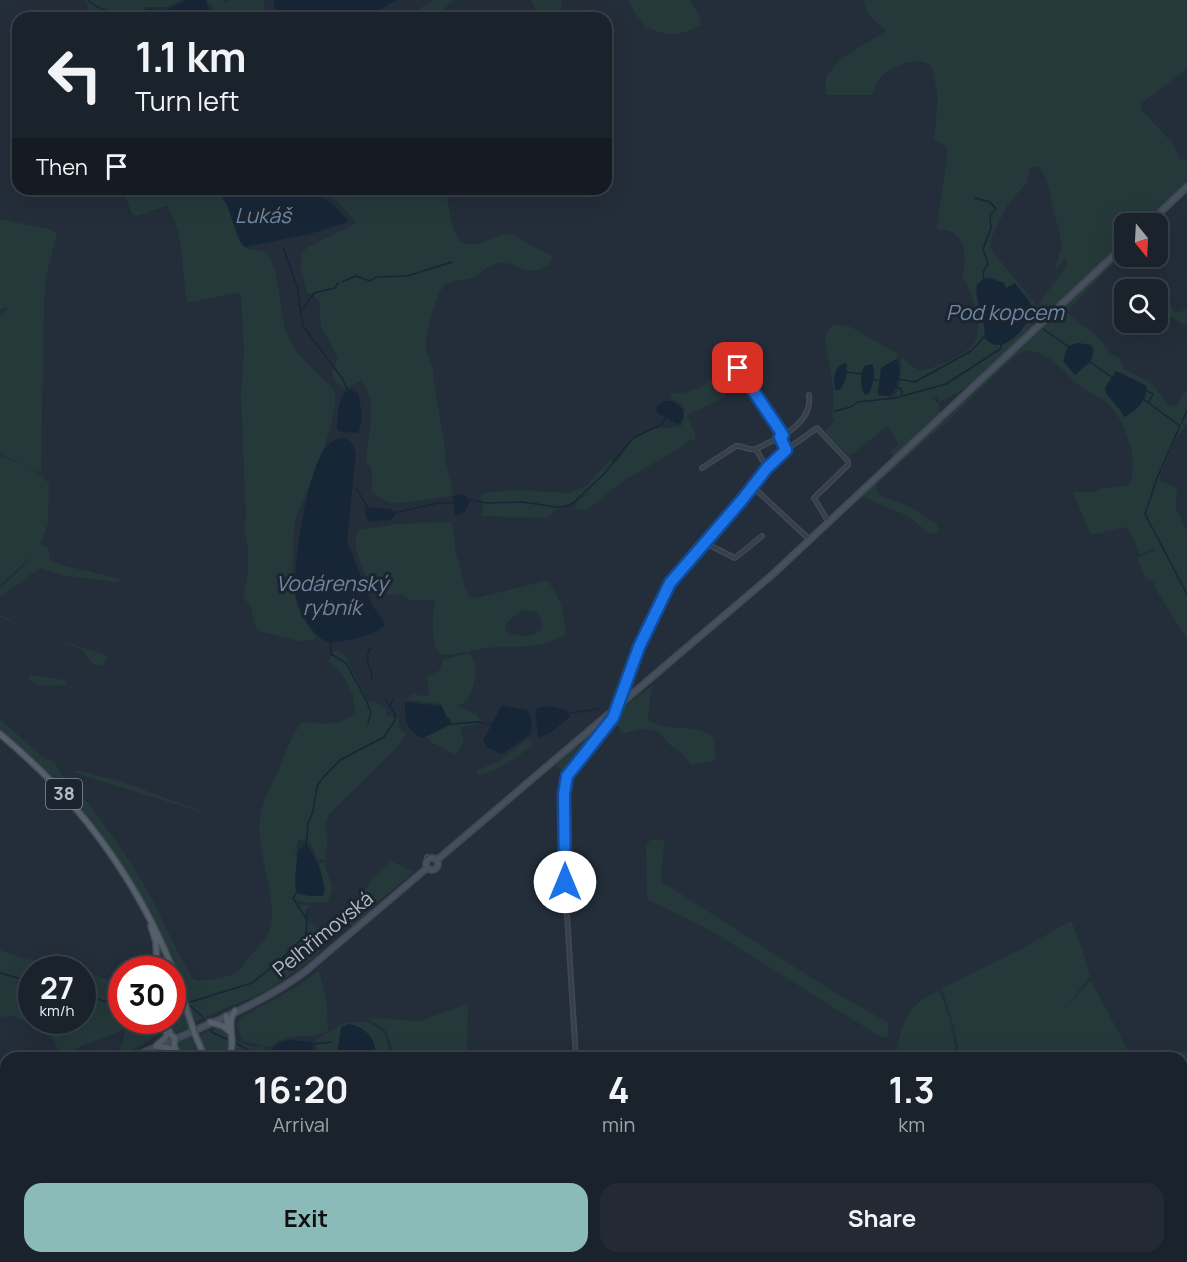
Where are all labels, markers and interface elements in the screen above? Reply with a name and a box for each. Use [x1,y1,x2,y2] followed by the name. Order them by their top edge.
[135,27,247,85] text: 1.1 km
[36,36,114,114] icon: left
[135,82,239,119] text: Turn left
[100,150,133,183] icon: arrive
[36,152,88,182] text: Then
[235,201,293,229] water label: Lukáš
[1114,213,1168,267] north arrow
[1114,213,1168,333] map controls
[1114,279,1168,333] button: search
[946,298,1065,326] water label: Pod kopcem
[712,342,763,393] pin
[721,351,754,384] icon: arrive
[276,569,391,621] water label: Vodárenský rybník
[46,779,82,809] road number: 38
[533,850,597,914] position arrow
[267,885,378,982] street label: Pelhřimovská
[108,956,186,1034] speed limit sign: 30
[40,967,74,1008] text: 27
[40,1000,74,1021] text: km/h
[253,1065,349,1114] text: 16:20
[608,1065,630,1114] text: 4
[889,1065,935,1114] text: 1.3
[272,1111,330,1138] text: Arrival
[602,1111,635,1138] text: min
[898,1111,925,1138] text: km
[24,1183,588,1252] button: Exit
[600,1183,1164,1252] button: Share

